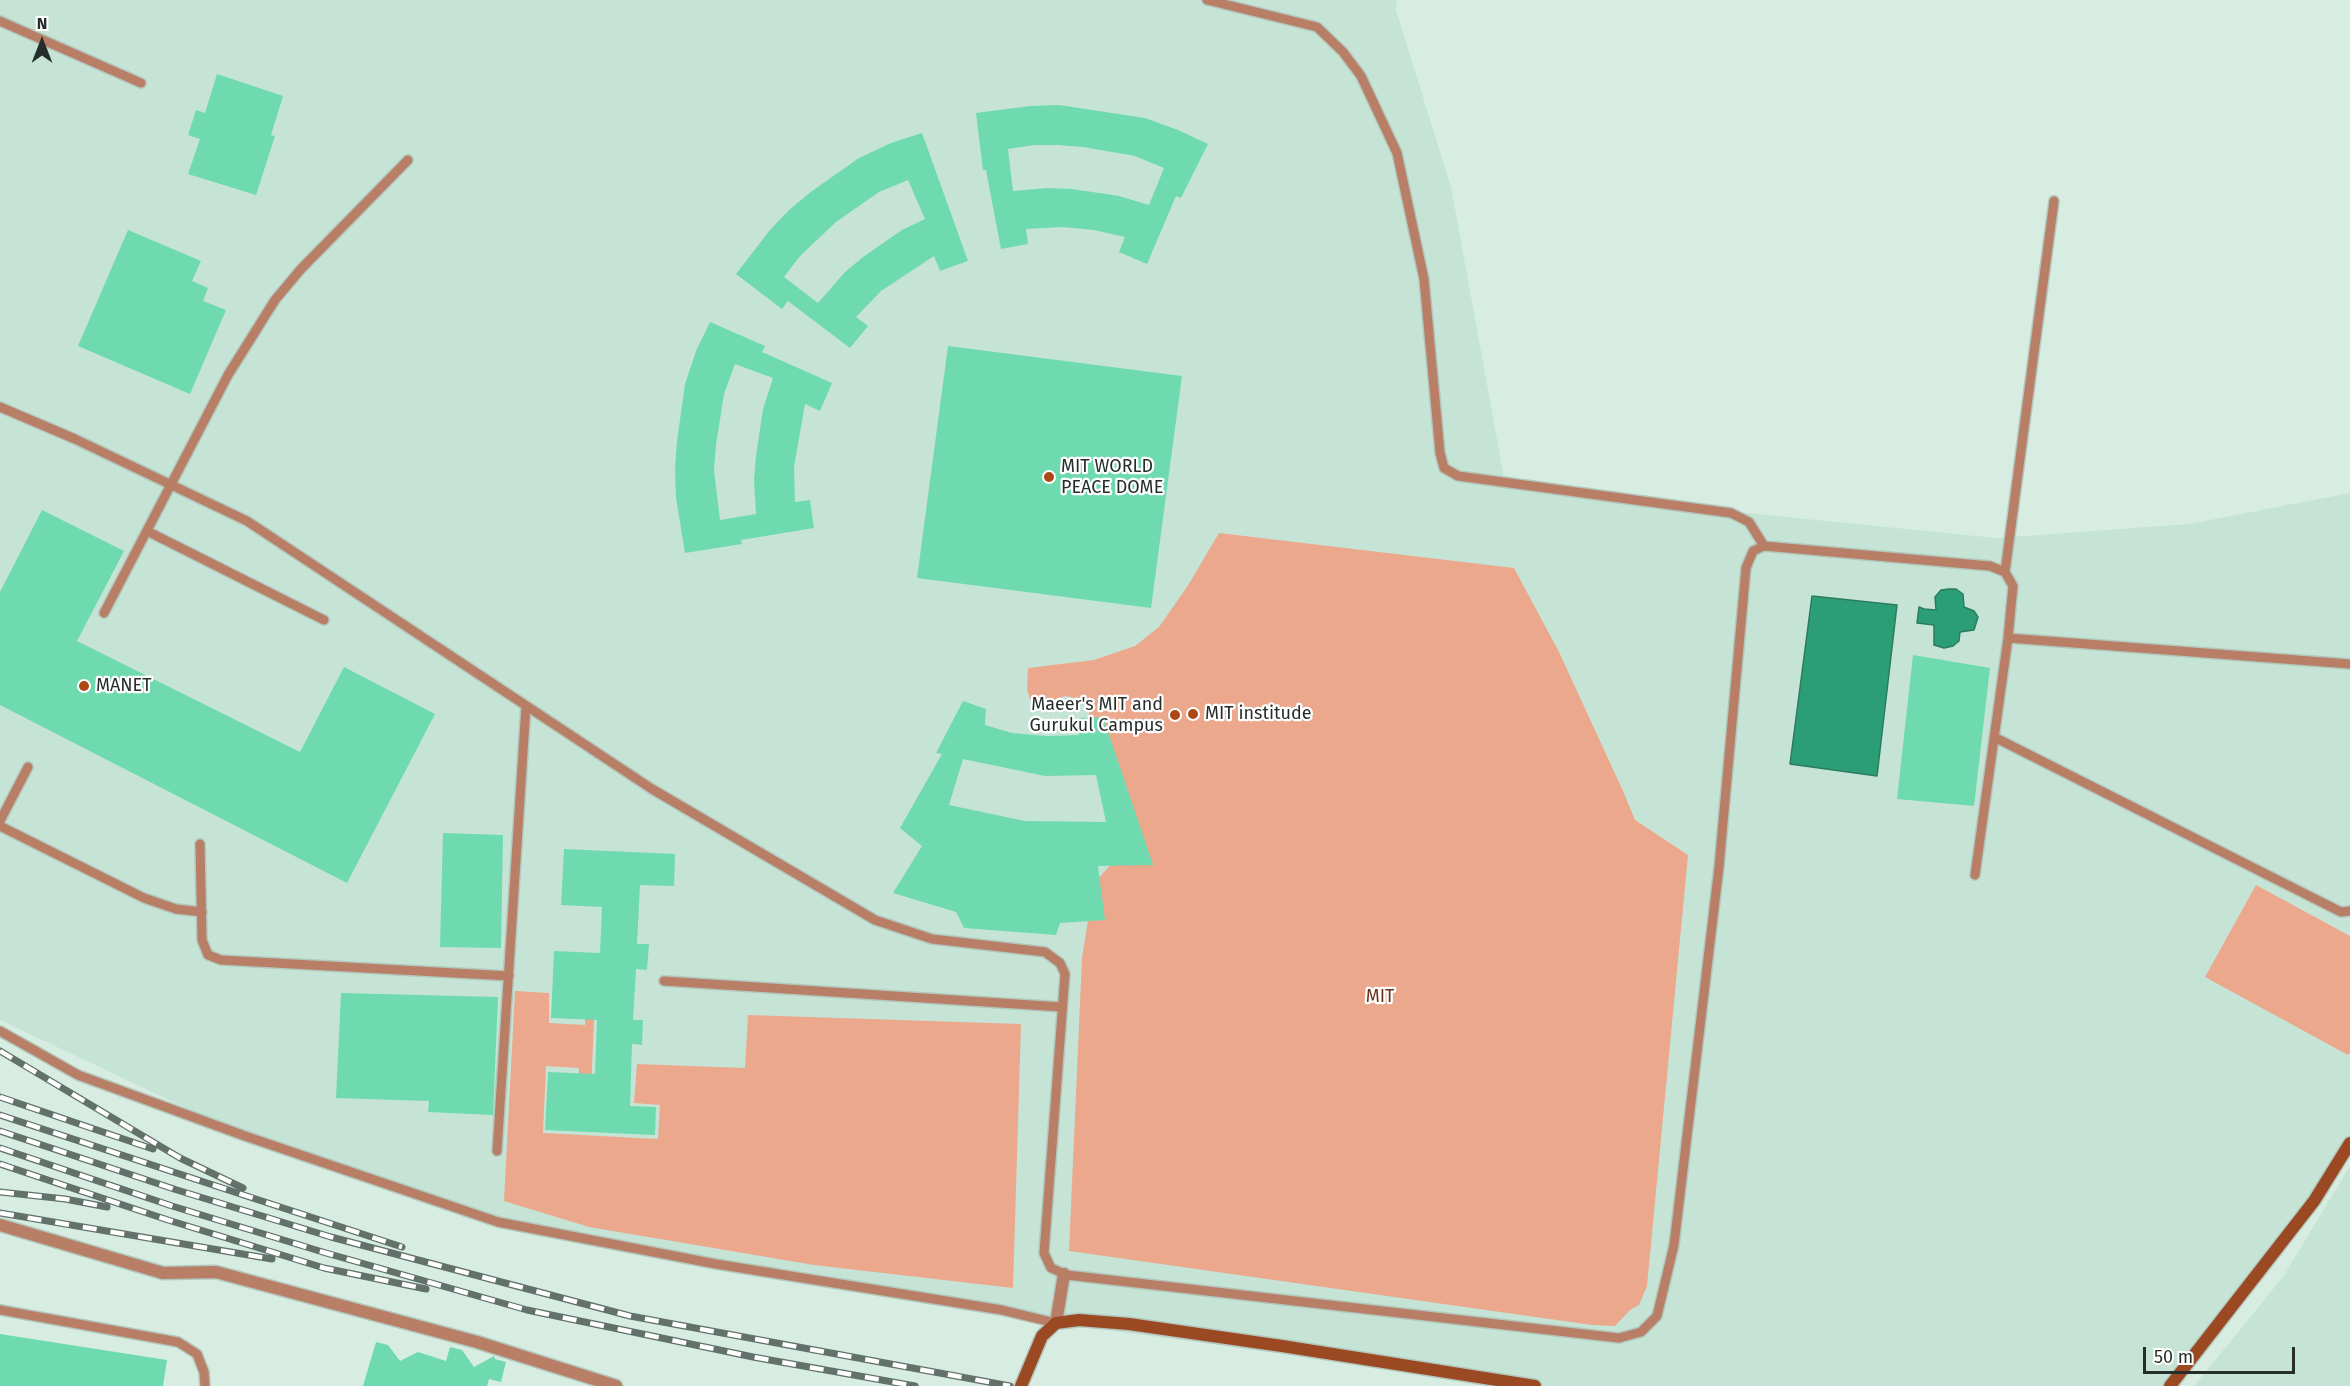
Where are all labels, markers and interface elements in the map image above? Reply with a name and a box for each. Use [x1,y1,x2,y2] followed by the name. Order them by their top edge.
[12,12,72,72] north arrow
[37,14,47,33] text: N
[1061,456,1163,498] place label: MIT WORLD PEACE DOME
[1042,470,1056,484] marker: MIT WORLD PEACE DOME
[96,675,152,697] place label: MANET
[77,679,91,693] marker: MANET
[1029,694,1163,736] place label: Maeer's MIT and Gurukul Campus
[1205,703,1312,725] place label: MIT institude
[1186,707,1200,721] marker: MIT institude
[1168,708,1182,722] marker: Maeer's MIT and Gurukul Campus
[1366,986,1394,1008] park label: MIT
[2146,1335,2298,1373] scale bar
[2154,1346,2193,1368] text: 50 m

